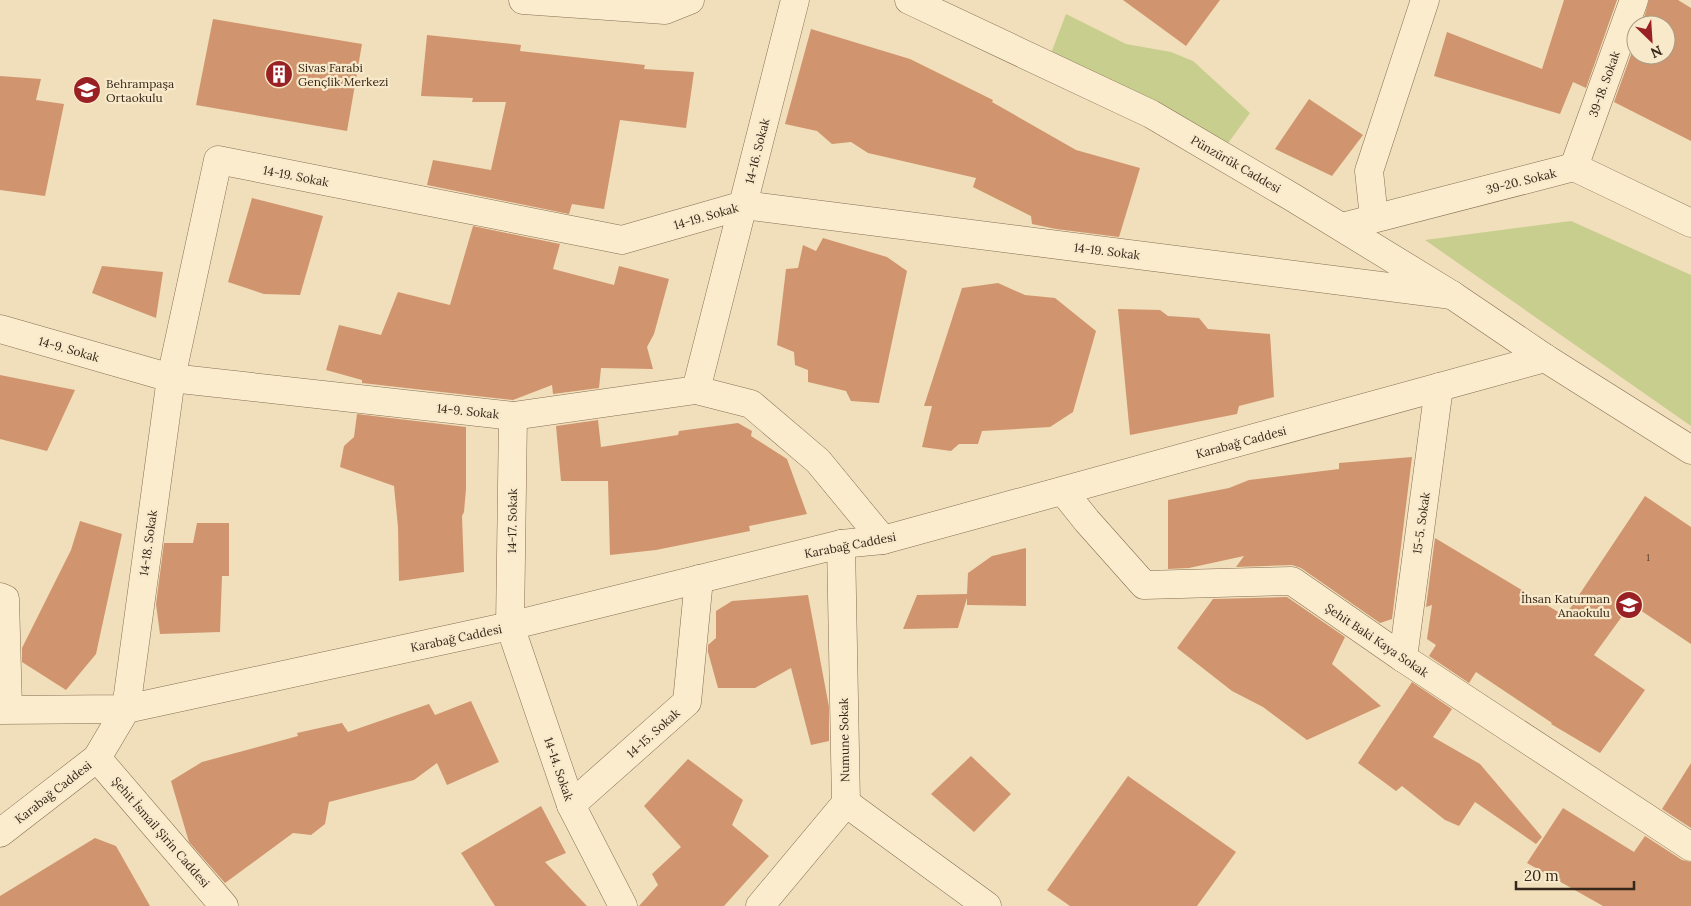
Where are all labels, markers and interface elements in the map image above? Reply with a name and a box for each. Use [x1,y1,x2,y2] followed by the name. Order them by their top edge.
[1626,15,1676,65] north arrow
[1648,41,1665,62] text: N
[1585,48,1623,119] street label: 39-18. Sokak
[264,59,294,89] building icon: Sivas Farabi Gençlik Merkezi
[298,60,389,89] place label: Sivas Farabi Gençlik Merkezi
[72,75,102,105] school or university icon: Behrampaşa Ortaokulu
[106,76,174,105] place label: Behrampaşa Ortaokulu
[742,116,772,185] street label: 14-16. Sokak
[1188,132,1284,196] street label: Pünzürük Caddesi
[262,162,331,190] street label: 14-19. Sokak
[1484,165,1558,197] street label: 39-20. Sokak
[672,199,741,232] street label: 14-19. Sokak
[1073,239,1141,263] street label: 14-19. Sokak
[37,333,102,365] street label: 14-9. Sokak
[436,400,500,422] street label: 14-9. Sokak
[1194,423,1288,461] street label: Karabağ Caddesi
[504,488,520,554] street label: 14-17. Sokak
[1409,491,1433,555] street label: 15-5. Sokak
[136,508,160,577] street label: 14-18. Sokak
[803,529,897,561] street label: Karabağ Caddesi
[1646,551,1650,564] house number: 1
[1614,590,1644,620] school or university icon: İhsan Katurman Anaokulu
[1521,591,1610,620] place label: İhsan Katurman Anaokulu
[1323,600,1432,680] street label: Şehit Baki Kaya Sokak
[409,621,503,655] street label: Karabağ Caddesi
[836,697,852,782] street label: Numune Sokak
[623,705,683,761] street label: 14-15. Sokak
[541,735,577,803] street label: 14-14. Sokak
[12,757,94,827] street label: Karabağ Caddesi
[109,774,213,890] street label: Şehit İsmail Şirin Caddesi
[1516,858,1634,890] scale bar
[1524,866,1559,885] text: 20 m

